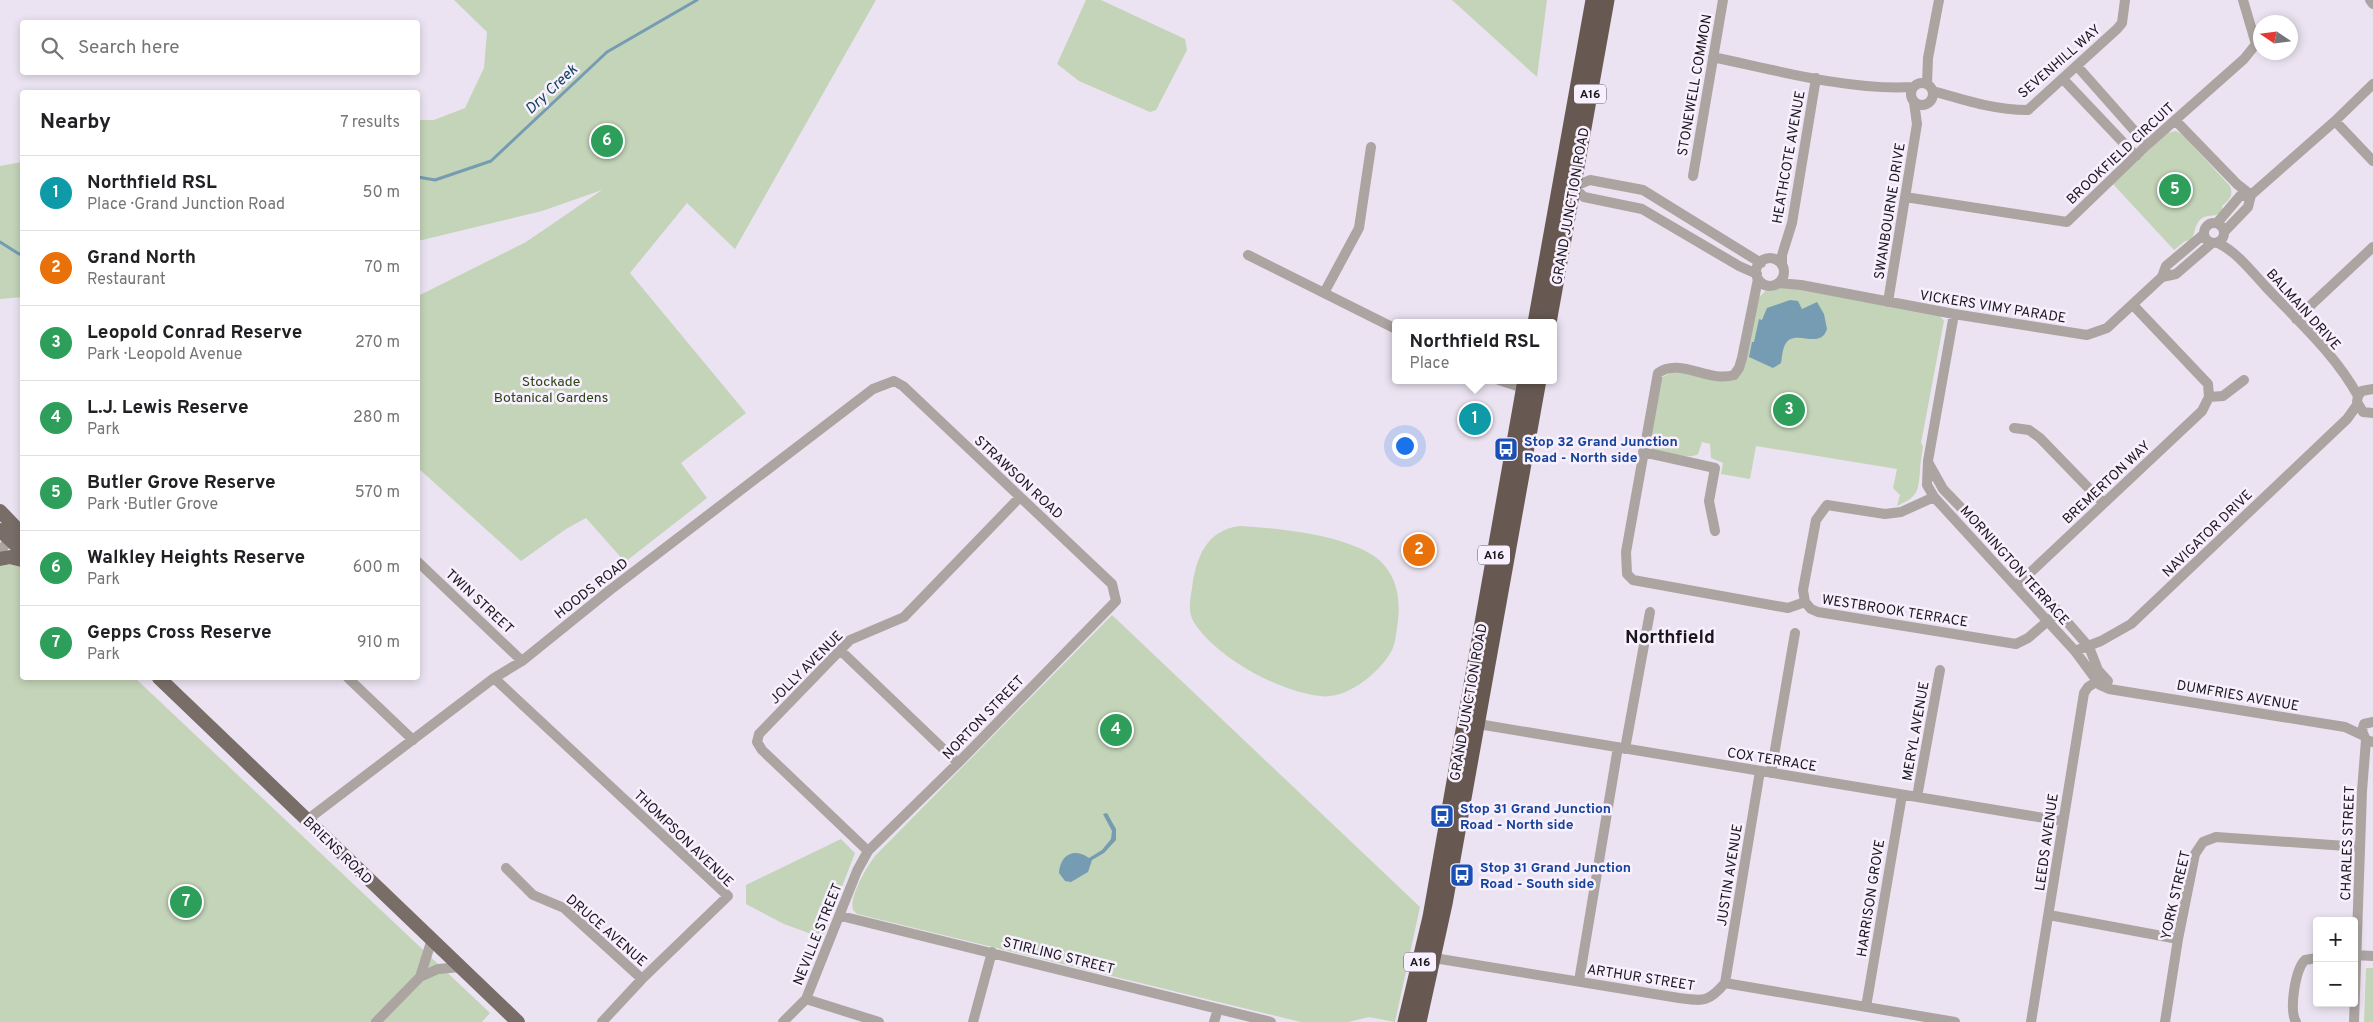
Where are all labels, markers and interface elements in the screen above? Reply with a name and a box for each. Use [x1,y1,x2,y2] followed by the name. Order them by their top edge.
[1675,13,1716,158] street label: STONEWELL COMMON
[2253,15,2298,60] north arrow
[20,20,420,75] search box
[2015,22,2105,103] street label: SEVENHILL WAY
[38,34,66,62] icon: search
[78,36,180,60] text: Search here
[522,61,582,119] water label: Dry Creek
[1574,85,1606,104] road number: A16
[1769,89,1810,225] street label: HEATHCOTE AVENUE
[2063,100,2179,209] street label: BROOKFIELD CIRCUIT
[40,109,111,136] text: Nearby
[340,113,400,133] text: 7 results
[591,122,623,160] pin: 6
[1549,126,1594,286] street label: GRAND JUNCTION ROAD
[1871,142,1910,281] street label: SWANBOURNE DRIVE
[87,171,217,195] text: Northfield RSL
[2159,171,2191,209] pin: 5
[53,183,59,203] text: 1
[363,183,400,203] text: 50 m
[87,195,285,215] text: Place · Grand Junction Road
[87,246,196,270] text: Grand North
[51,258,61,278] text: 2
[365,258,400,278] text: 70 m
[2262,266,2344,354] street label: BALMAIN DRIVE
[87,270,166,290] text: Restaurant
[1918,288,2067,327] street label: VICKERS VIMY PARADE
[1392,319,1557,384] popup
[87,321,302,345] text: Leopold Conrad Reserve
[1410,330,1539,354] text: Northfield RSL
[51,333,61,353] text: 3
[355,333,400,353] text: 270 m
[87,345,242,365] text: Park · Leopold Avenue
[1410,354,1449,374] text: Place
[494,374,608,407] park label: Stockade Botanical Gardens
[1773,391,1805,429] pin: 3
[87,396,249,420] text: L.J. Lewis Reserve
[1459,400,1491,438] pin: 1
[51,408,61,428] text: 4
[353,408,400,428] text: 280 m
[87,420,120,440] text: Park
[970,433,1066,524] street label: STRAWSON ROAD
[1392,433,1418,459] your location
[1524,434,1678,467] place label: Stop 32 Grand Junction Road - North side
[1493,436,1519,462] bus stop icon: Stop 32 Grand Junction Road - North side
[2059,438,2155,528] street label: BREMERTON WAY
[87,471,276,495] text: Butler Grove Reserve
[51,483,61,503] text: 5
[355,483,400,503] text: 570 m
[2160,487,2257,581] street label: NAVIGATOR DRIVE
[87,495,218,515] text: Park · Butler Grove
[1956,503,2072,629] street label: MORNINGTON TERRACE
[1403,531,1435,569] pin: 2
[87,546,305,570] text: Walkley Heights Reserve
[1478,546,1510,564] road number: A16
[552,555,632,623] street label: HOODS ROAD
[51,558,61,578] text: 6
[353,558,400,578] text: 600 m
[441,566,517,638] street label: TWIN STREET
[87,570,120,590] text: Park
[1820,592,1969,631] street label: WESTBROOK TERRACE
[87,621,272,645] text: Gepps Cross Reserve
[1447,622,1492,782] street label: GRAND JUNCTION ROAD
[1625,626,1715,650] district label: Northfield
[767,628,847,708] street label: JOLLY AVENUE
[52,633,60,653] text: 7
[357,633,400,653] text: 910 m
[87,645,120,665] text: Park
[940,672,1029,764] street label: NORTON STREET
[2175,677,2300,716] street label: DUMFRIES AVENUE
[1899,680,1934,782] street label: MERYL AVENUE
[1100,711,1132,749] pin: 4
[1726,745,1818,776] street label: COX TERRACE
[2338,785,2359,901] street label: CHARLES STREET
[629,787,736,891] street label: THOMPSON AVENUE
[2032,792,2063,892] street label: LEEDS AVENUE
[1460,801,1611,834] place label: Stop 31 Grand Junction Road - North side
[1429,803,1455,829] bus stop icon: Stop 31 Grand Junction Road - North side
[299,814,375,888] street label: BRIENS ROAD
[1714,823,1747,928] street label: JUSTIN AVENUE
[1854,838,1889,958] street label: HARRISON GROVE
[2158,849,2195,942] street label: YORK STREET
[1480,860,1631,893] place label: Stop 31 Grand Junction Road - South side
[1449,862,1475,888] bus stop icon: Stop 31 Grand Junction Road - South side
[790,881,847,988] street label: NEVILLE STREET
[170,883,202,921] pin: 7
[562,891,650,971] street label: DRUCE AVENUE
[2313,917,2358,1007] map controls
[2313,917,2358,962] button: +
[1001,934,1116,979] street label: STIRLING STREET
[1404,952,1436,972] road number: A16
[1586,962,1696,995] street label: ARTHUR STREET
[2313,962,2358,1007] button: −

